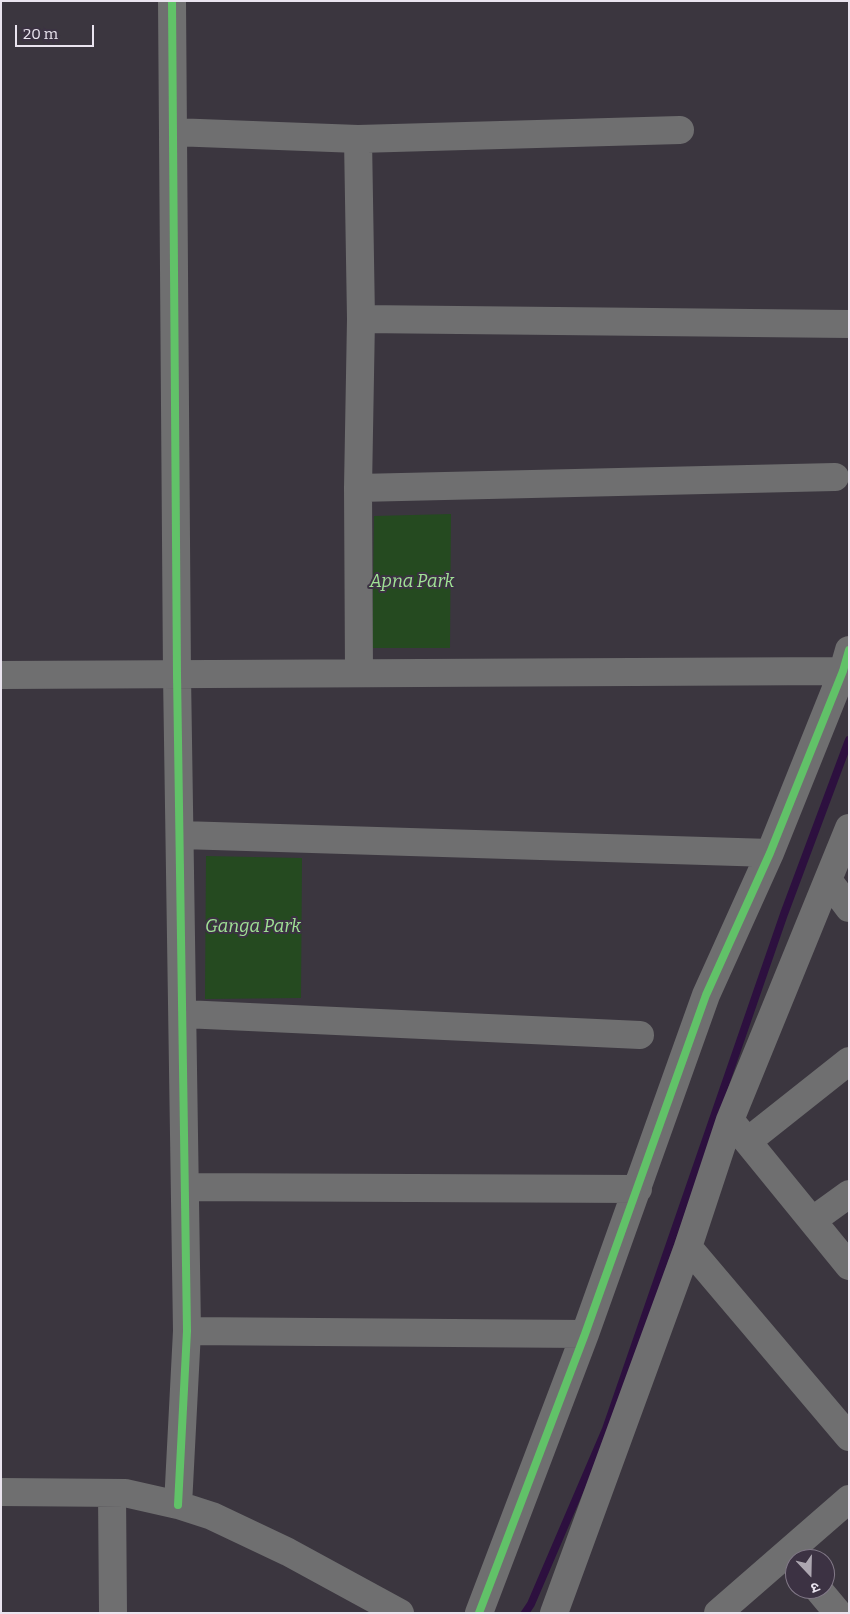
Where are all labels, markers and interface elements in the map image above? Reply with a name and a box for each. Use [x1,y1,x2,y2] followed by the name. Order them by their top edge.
[18,15,96,47] scale bar
[23,25,58,43] text: 20 m
[370,571,454,593] park label: Apna Park
[205,916,301,938] park label: Ganga Park
[785,1549,835,1599] north arrow
[808,1578,822,1597] text: उ

